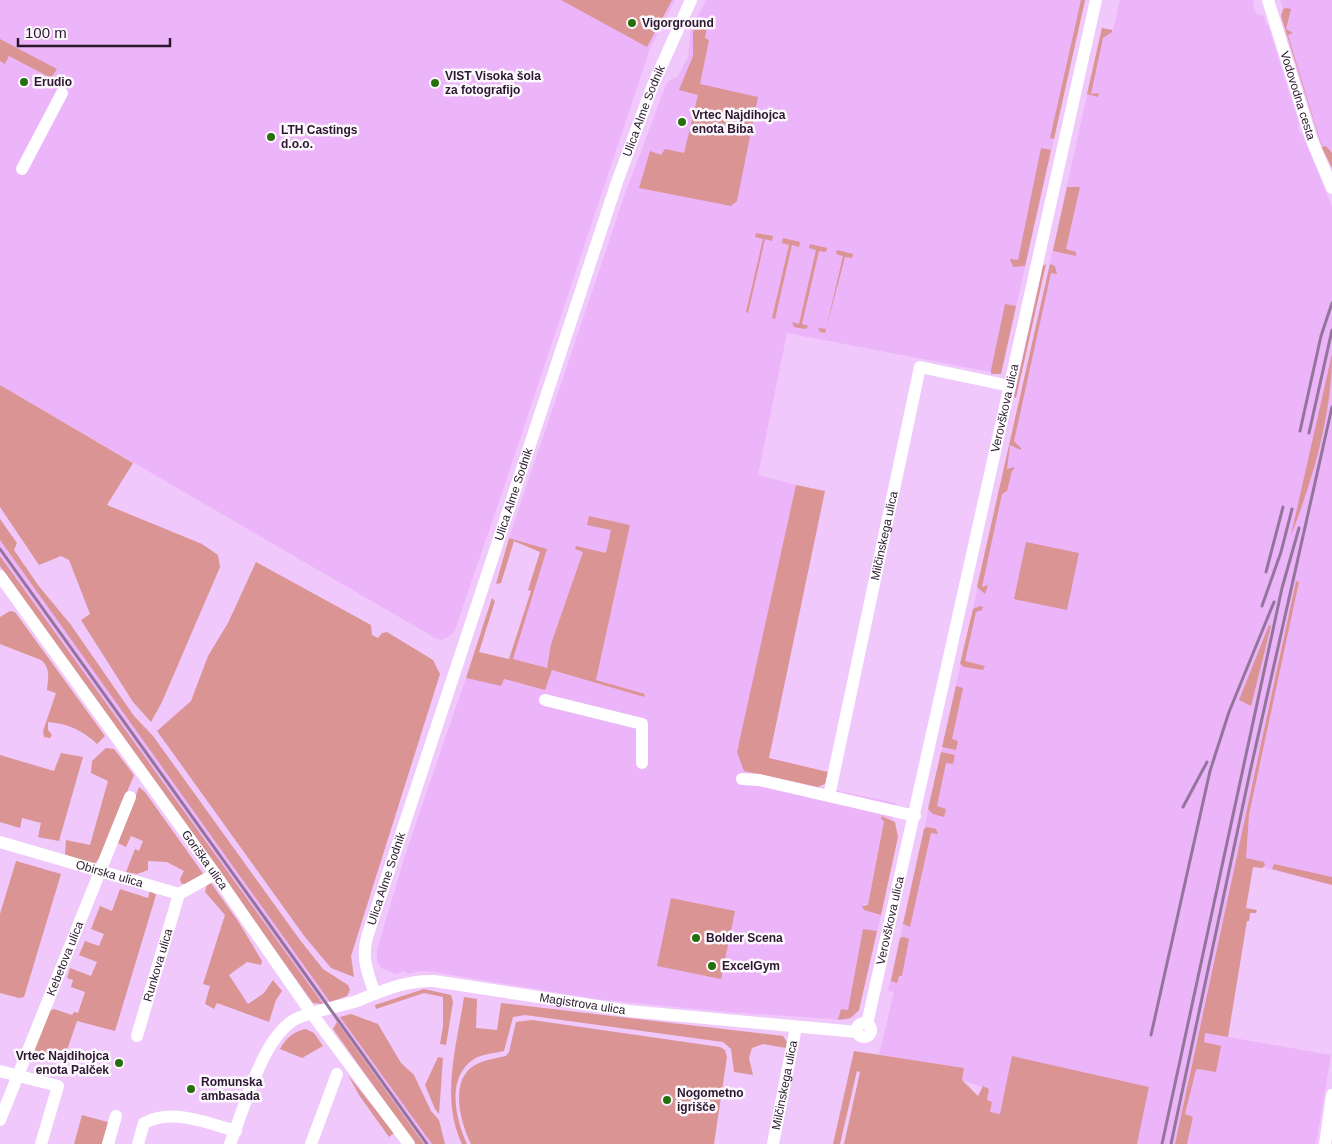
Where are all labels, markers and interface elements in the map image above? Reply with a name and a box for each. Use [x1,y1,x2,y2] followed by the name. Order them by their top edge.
[18,15,170,47] scale bar
[642,16,714,30] place label: Vigorground
[626,17,638,29] marker: Vigorground
[25,24,67,41] text: 100 m
[1277,49,1318,142] street label: Vodovodna cesta
[620,62,668,159] street label: Ulica Alme Sodnik
[445,69,541,97] place label: VIST Visoka šola za fotografijo
[34,75,72,89] place label: Erudio
[18,76,30,88] marker: Erudio
[429,77,441,89] marker: VIST Visoka šola za fotografijo
[692,108,786,136] place label: Vrtec Najdihojca enota Biba
[676,116,688,128] marker: Vrtec Najdihojca enota Biba
[281,123,358,151] place label: LTH Castings d.o.o.
[265,131,277,143] marker: LTH Castings d.o.o.
[988,362,1021,454] street label: Verovškova ulica
[492,445,536,542] street label: Ulica Alme Sodnik
[868,490,901,582] street label: Milčinskega ulica
[179,828,231,892] street label: Goriška ulica
[364,830,408,927] street label: Ulica Alme Sodnik
[74,857,145,890] street label: Obirska ulica
[873,875,907,966] street label: Verovškova ulica
[44,919,86,998] street label: Kebetova ulica
[141,927,175,1003] street label: Runkova ulica
[706,931,783,945] place label: Bolder Scena
[690,932,702,944] marker: Bolder Scena
[722,959,780,973] place label: ExcelGym
[706,960,718,972] marker: ExcelGym
[539,990,627,1017] street label: Magistrova ulica
[769,1039,800,1131] street label: Milčinskega ulica
[16,1049,109,1077] place label: Vrtec Najdihojca enota Palček
[113,1057,125,1069] marker: Vrtec Najdihojca enota Palček
[201,1075,263,1103] place label: Romunska ambasada
[185,1083,197,1095] marker: Romunska ambasada
[677,1086,744,1114] place label: Nogometno igrišče
[661,1094,673,1106] marker: Nogometno igrišče

